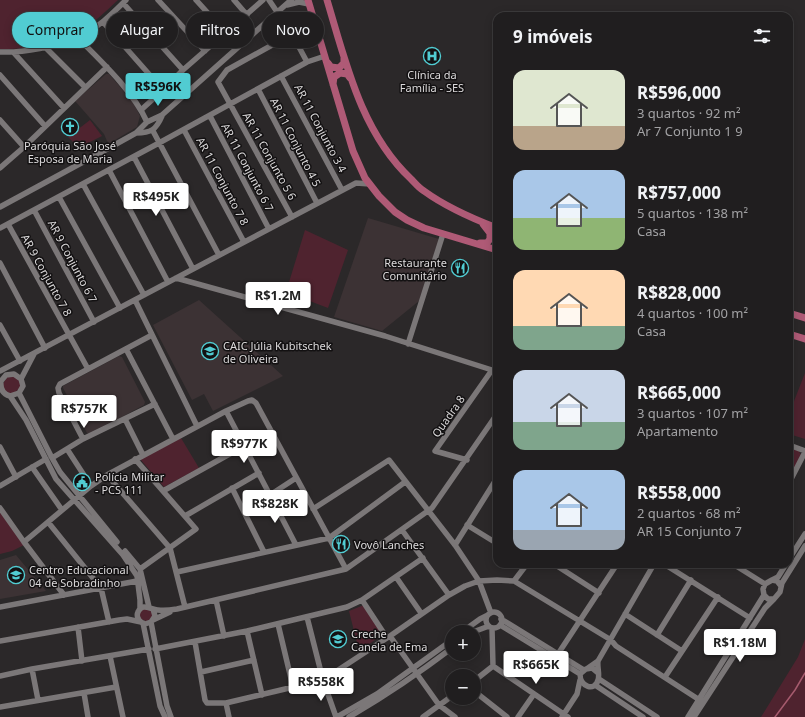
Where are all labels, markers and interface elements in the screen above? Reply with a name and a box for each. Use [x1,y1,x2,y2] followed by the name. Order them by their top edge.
[12,12,98,48] chip: Comprar
[106,12,178,48] chip: Alugar
[186,12,254,48] chip: Filtros
[262,12,324,48] chip: Novo
[513,25,593,48] text: 9 imóveis
[751,25,773,47] icon: filters
[422,46,442,66] hospital icon: Clínica da Família - SES
[400,67,464,95] place label: Clínica da Família - SES
[125,73,191,107] pin: R$596K
[135,77,181,95] text: R$596K
[291,81,351,175] street label: AR 11 Conjunto 3 4
[637,81,721,104] text: R$596,000
[545,86,593,134] icon: home
[267,95,325,189] street label: AR 11 Conjunto 4 5
[637,104,741,122] text: 3 quartos · 92 m²
[240,110,300,202] street label: AR 11 Conjunto 5 6
[60,117,80,137] church icon: Paróquia São José Esposa de Maria
[218,120,278,214] street label: AR 11 Conjunto 6 7
[637,122,743,140] text: Ar 7 Conjunto 1 9
[193,134,253,228] street label: AR 11 Conjunto 7 8
[24,138,116,166] place label: Paróquia São José Esposa de Maria
[637,181,721,204] text: R$757,000
[123,183,189,217] pin: R$495K
[545,186,593,234] icon: home
[133,187,179,205] text: R$495K
[637,204,748,222] text: 5 quartos · 138 m²
[45,217,101,305] street label: AR 9 Conjunto 6 7
[637,222,666,240] text: Casa
[18,231,76,319] street label: AR 9 Conjunto 7 8
[382,255,447,283] place label: Restaurante Comunitário
[450,258,470,278] restaurant icon: Restaurante Comunitário
[637,281,721,304] text: R$828,000
[245,282,311,316] pin: R$1.2M
[255,286,301,304] text: R$1.2M
[545,286,593,334] icon: home
[637,304,748,322] text: 4 quartos · 100 m²
[637,322,666,340] text: Casa
[223,338,332,366] place label: CAIC Júlia Kubitschek de Oliveira
[200,341,220,361] school or university icon: CAIC Júlia Kubitschek de Oliveira
[637,381,721,404] text: R$665,000
[545,386,593,434] icon: home
[428,392,468,440] street label: Quadra 8
[51,395,117,429] pin: R$757K
[61,399,107,417] text: R$757K
[637,404,748,422] text: 3 quartos · 107 m²
[637,422,718,440] text: Apartamento
[211,430,277,464] pin: R$977K
[221,434,267,452] text: R$977K
[95,469,165,497] place label: Polícia Militar - PCS 111
[72,472,92,492] public building icon: Polícia Militar - PCS 111
[637,481,721,504] text: R$558,000
[545,486,593,534] icon: home
[242,490,308,524] pin: R$828K
[252,494,298,512] text: R$828K
[637,504,741,522] text: 2 quartos · 68 m²
[637,522,742,540] text: AR 15 Conjunto 7
[331,534,351,554] restaurant icon: Vovô Lanches
[354,537,424,552] place label: Vovô Lanches
[29,562,128,590] place label: Centro Educacional 04 de Sobradinho
[6,565,26,585] school or university icon: Centro Educacional 04 de Sobradinho
[445,625,481,705] map controls
[445,625,481,661] button: +
[351,626,427,654] place label: Creche Canela de Ema
[328,629,348,649] school or university icon: Creche Canela de Ema
[703,629,777,663] pin: R$1.18M
[713,633,767,651] text: R$1.18M
[503,651,569,685] pin: R$665K
[513,655,559,673] text: R$665K
[288,668,354,702] pin: R$558K
[445,669,481,705] button: −
[298,672,344,690] text: R$558K

